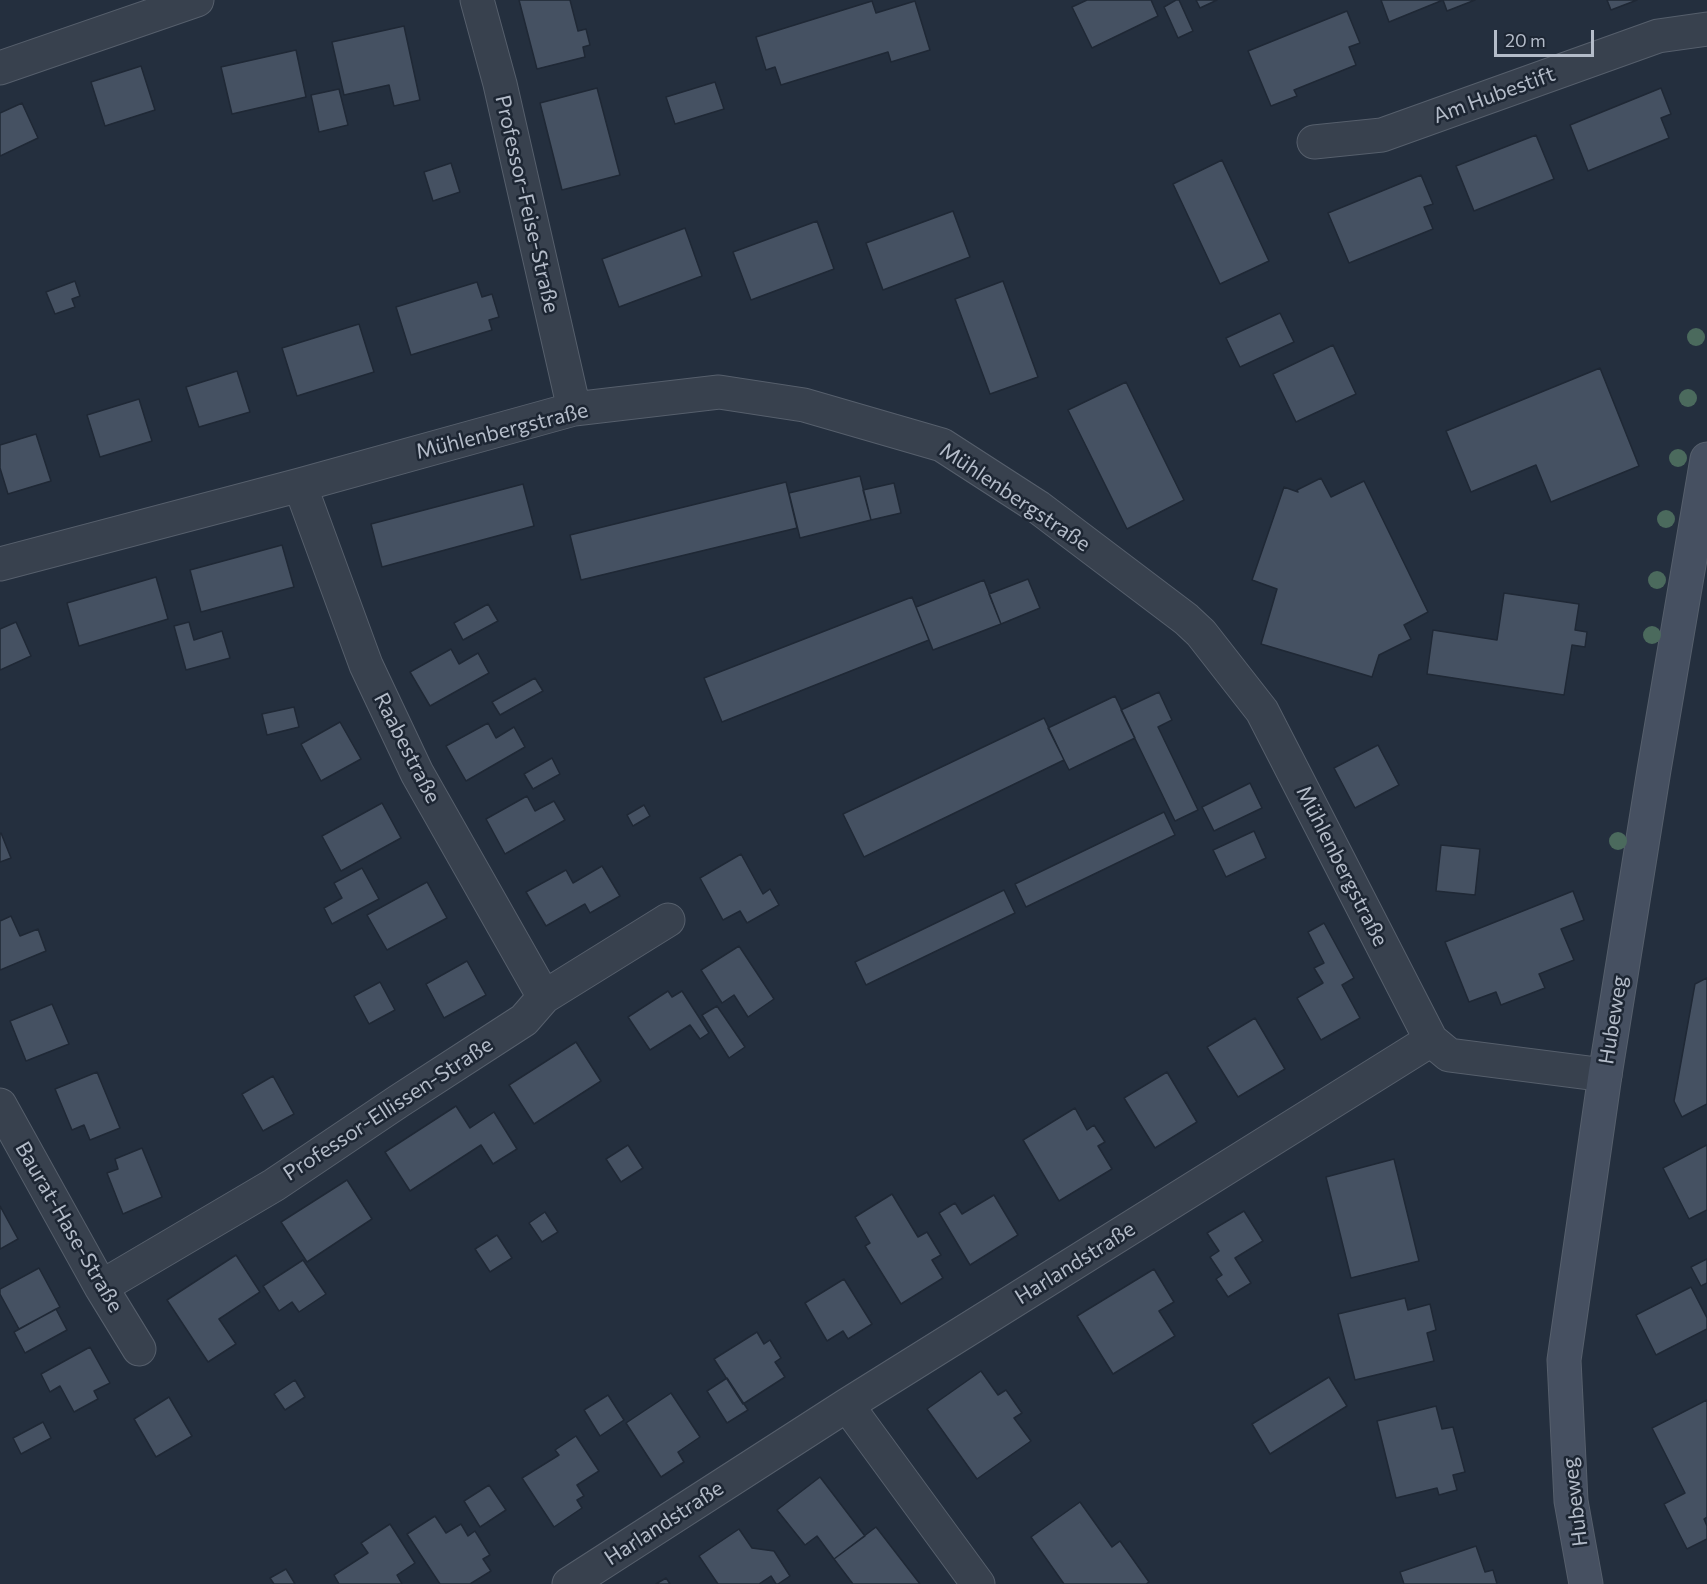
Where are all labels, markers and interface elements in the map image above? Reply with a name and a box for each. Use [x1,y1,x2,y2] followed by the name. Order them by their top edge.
[1497,18,1598,56] scale bar
[1505,29,1546,51] text: 20 m
[1429,61,1559,129] street label: Am Hubestift
[490,93,564,315] street label: Professor-Feise-Straße
[413,397,591,465] street label: Mühlenbergstraße
[935,437,1095,557] street label: Mühlenbergstraße
[368,689,446,807] street label: Raabestraße
[1291,782,1393,950] street label: Mühlenbergstraße
[1594,974,1632,1066] street label: Hubeweg
[279,1032,497,1186] street label: Professor-Ellissen-Straße
[10,1137,128,1317] street label: Baurat-Hase-Straße
[1010,1216,1140,1310] street label: Harlandstraße
[1557,1456,1593,1548] street label: Hubeweg
[600,1475,728,1571] street label: Harlandstraße

